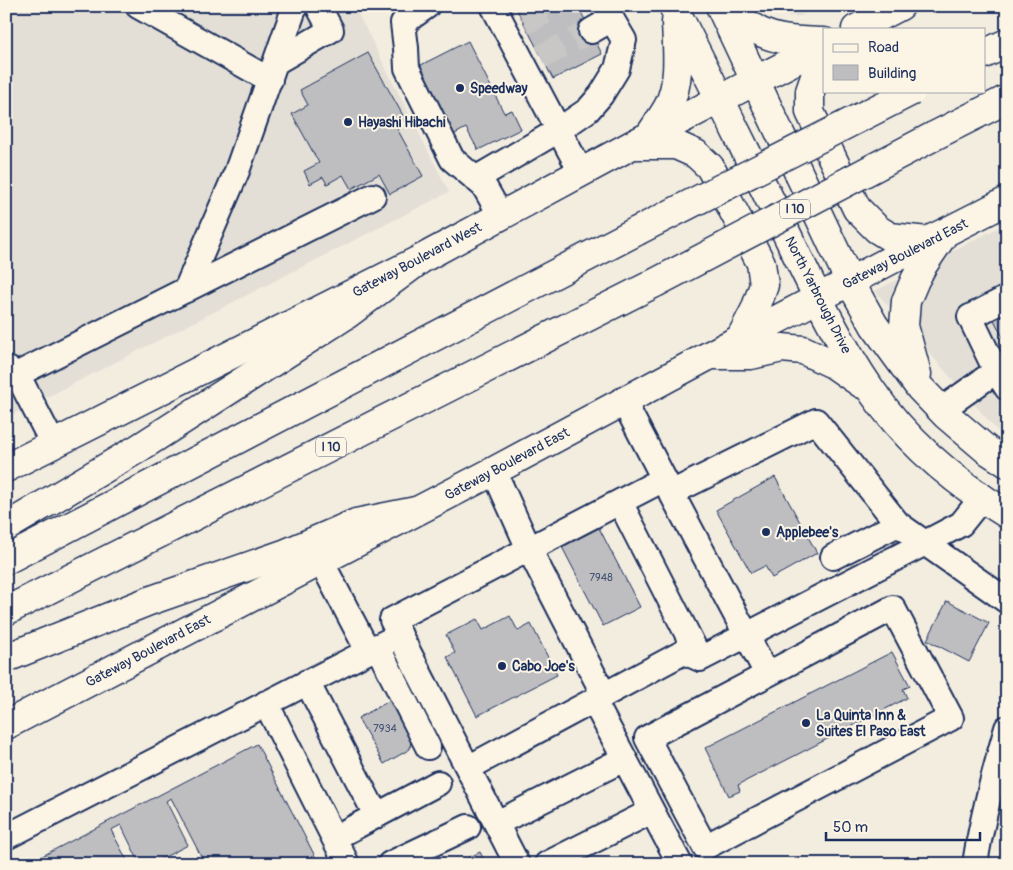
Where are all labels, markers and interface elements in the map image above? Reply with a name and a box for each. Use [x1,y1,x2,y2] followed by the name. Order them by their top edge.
[823,28,986,92] legend
[868,38,899,57] text: Road
[868,64,916,83] text: Building
[470,80,527,97] place label: Speedway
[454,82,466,94] marker: Speedway
[358,114,446,131] place label: Hayashi Hibachi
[342,116,354,128] marker: Hayashi Hibachi
[780,200,810,218] road number: I 10
[839,215,971,293] street label: Gateway Boulevard East
[350,219,485,301] street label: Gateway Boulevard West
[781,234,855,356] street label: North Yarbrough Drive
[442,424,573,504] street label: Gateway Boulevard East
[316,438,346,457] road number: I 10
[776,524,839,541] place label: Applebee's
[760,526,772,538] marker: Applebee's
[589,571,613,584] house number: 7948
[83,611,214,691] street label: Gateway Boulevard East
[512,658,575,675] place label: Cabo Joe's
[496,660,508,672] marker: Cabo Joe's
[816,707,926,740] place label: La Quinta Inn & Suites El Paso East
[800,717,812,729] marker: La Quinta Inn & Suites El Paso East
[373,722,398,735] house number: 7934
[826,810,979,842] scale bar
[833,818,868,837] text: 50 m

